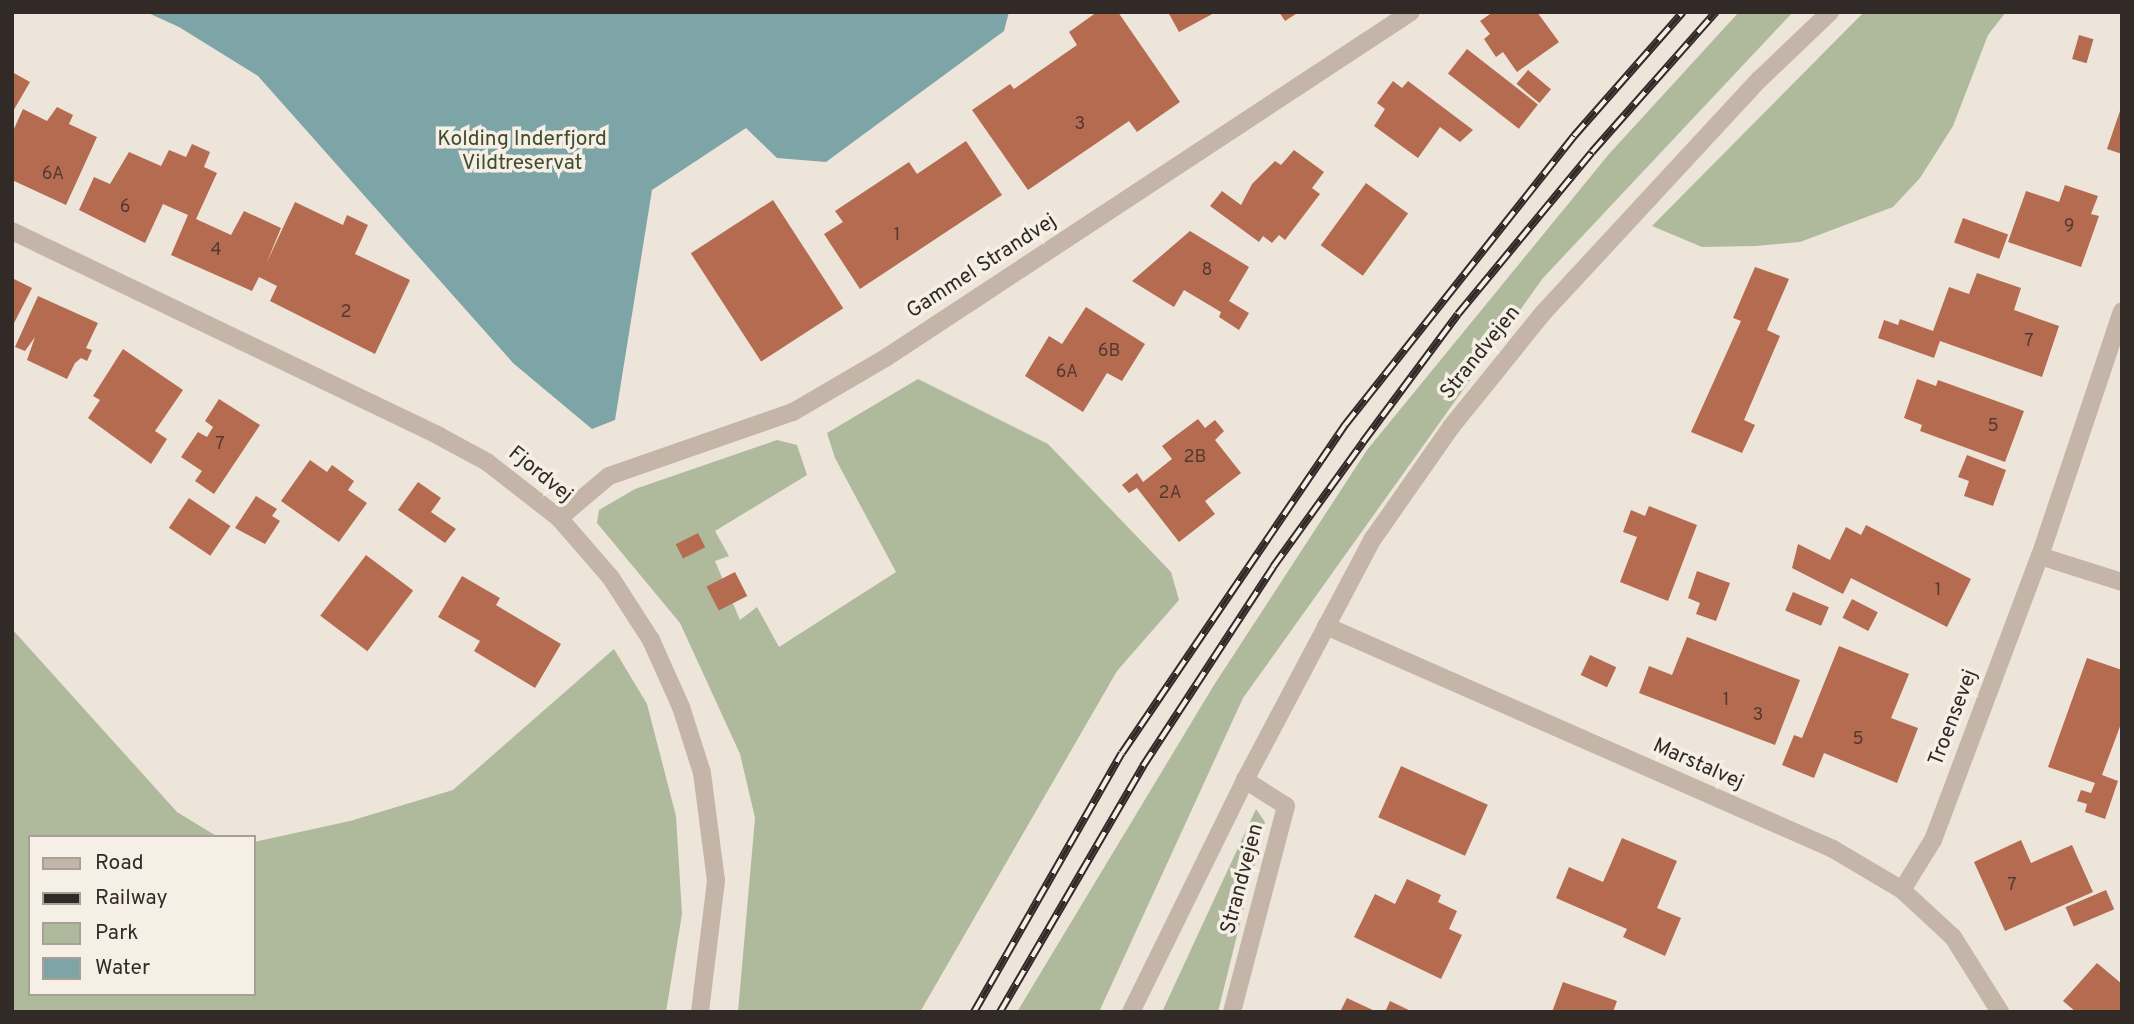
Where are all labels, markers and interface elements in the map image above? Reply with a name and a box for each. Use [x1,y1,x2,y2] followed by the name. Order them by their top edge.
[1075,114,1085,136] house number: 3
[437,127,607,177] park label: Kolding Inderfjord Vildtreservat
[42,164,64,186] house number: 6A
[120,197,130,219] house number: 6
[902,209,1062,325] street label: Gammel Strandvej
[2064,216,2074,238] house number: 9
[894,225,900,247] house number: 1
[210,240,222,262] house number: 4
[1202,260,1212,282] house number: 8
[1436,301,1526,405] street label: Strandvejen
[340,302,352,324] house number: 2
[2024,331,2034,353] house number: 7
[1098,341,1120,363] house number: 6B
[1056,362,1078,384] house number: 6A
[1987,416,1999,438] house number: 5
[215,434,225,456] house number: 7
[503,441,577,509] street label: Fjordvej
[1184,447,1206,469] house number: 2B
[1158,483,1182,505] house number: 2A
[1935,580,1941,602] house number: 1
[1924,666,1984,770] street label: Troensevej
[1723,690,1729,712] house number: 1
[1753,705,1763,727] house number: 3
[1852,729,1864,751] house number: 5
[1649,734,1747,796] street label: Marstalvej
[1216,821,1270,937] street label: Strandvejen
[28,835,256,996] legend
[95,850,144,877] text: Road
[2007,875,2017,897] house number: 7
[95,885,168,912] text: Railway
[95,920,138,947] text: Park
[95,955,150,982] text: Water

